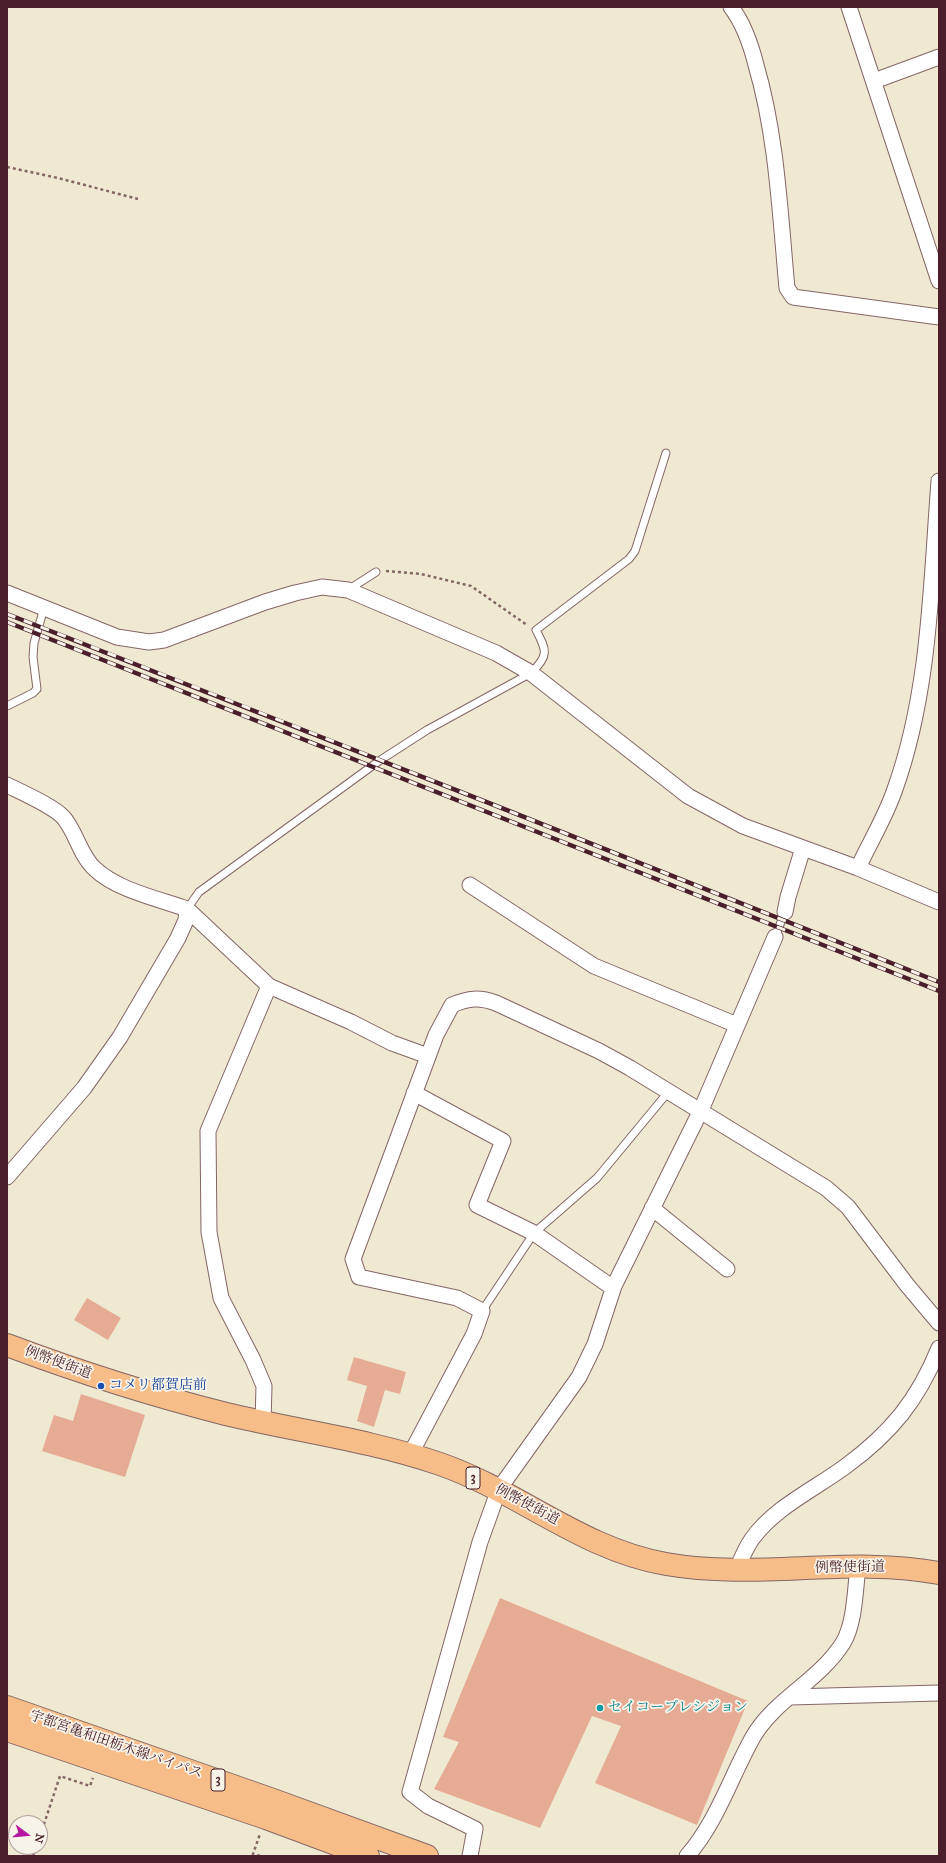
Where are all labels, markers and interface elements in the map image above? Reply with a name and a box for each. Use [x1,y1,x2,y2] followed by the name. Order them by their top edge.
[22,1343,94,1383] street label: 例幣使街道
[109,1378,207,1394] place label: コメリ都賀店前
[96,1381,106,1391] marker: コメリ都賀店前
[466,1467,480,1489] road number: 3
[492,1481,562,1529] street label: 例幣使街道
[815,1559,885,1577] street label: 例幣使街道
[608,1700,748,1716] place label: セイコープレシジョン
[595,1703,605,1713] marker: セイコープレシジョン
[27,1707,205,1783] street label: 宇都宮亀和田栃木線バイパス
[211,1769,225,1791] road number: 3
[8,1815,48,1855] north arrow
[32,1832,47,1844] text: N

